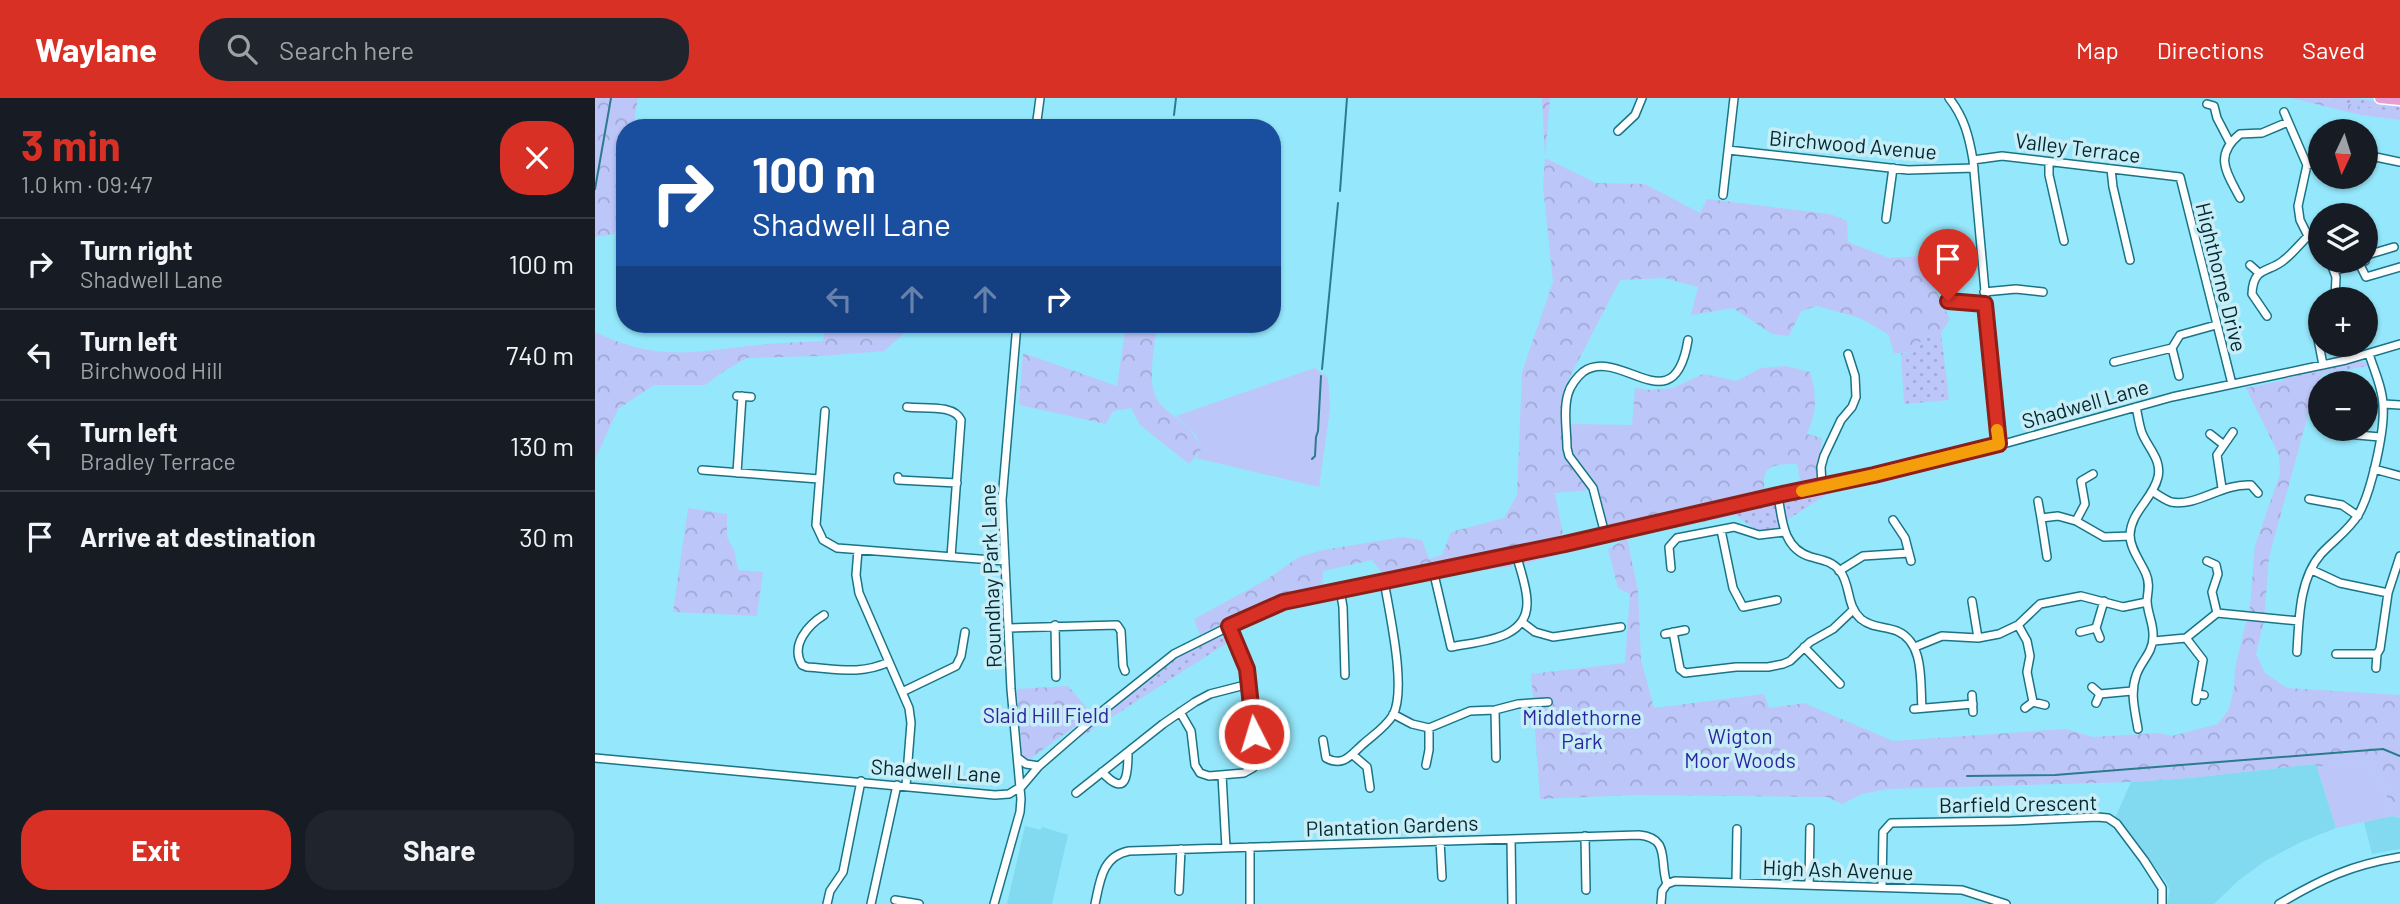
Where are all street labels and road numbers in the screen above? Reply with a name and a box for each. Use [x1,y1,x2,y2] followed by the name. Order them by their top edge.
[1768,124,1938,164] street label: Birchwood Avenue
[2014,127,2142,167] street label: Valley Terrace
[2191,200,2253,354] street label: Highthorne Drive
[2019,373,2151,433] street label: Shadwell Lane
[974,483,1006,669] street label: Roundhay Park Lane
[870,753,1002,787] street label: Shadwell Lane
[1939,789,2097,817] street label: Barfield Crescent
[1305,809,1479,841] street label: Plantation Gardens
[1762,854,1914,884] street label: High Ash Avenue

